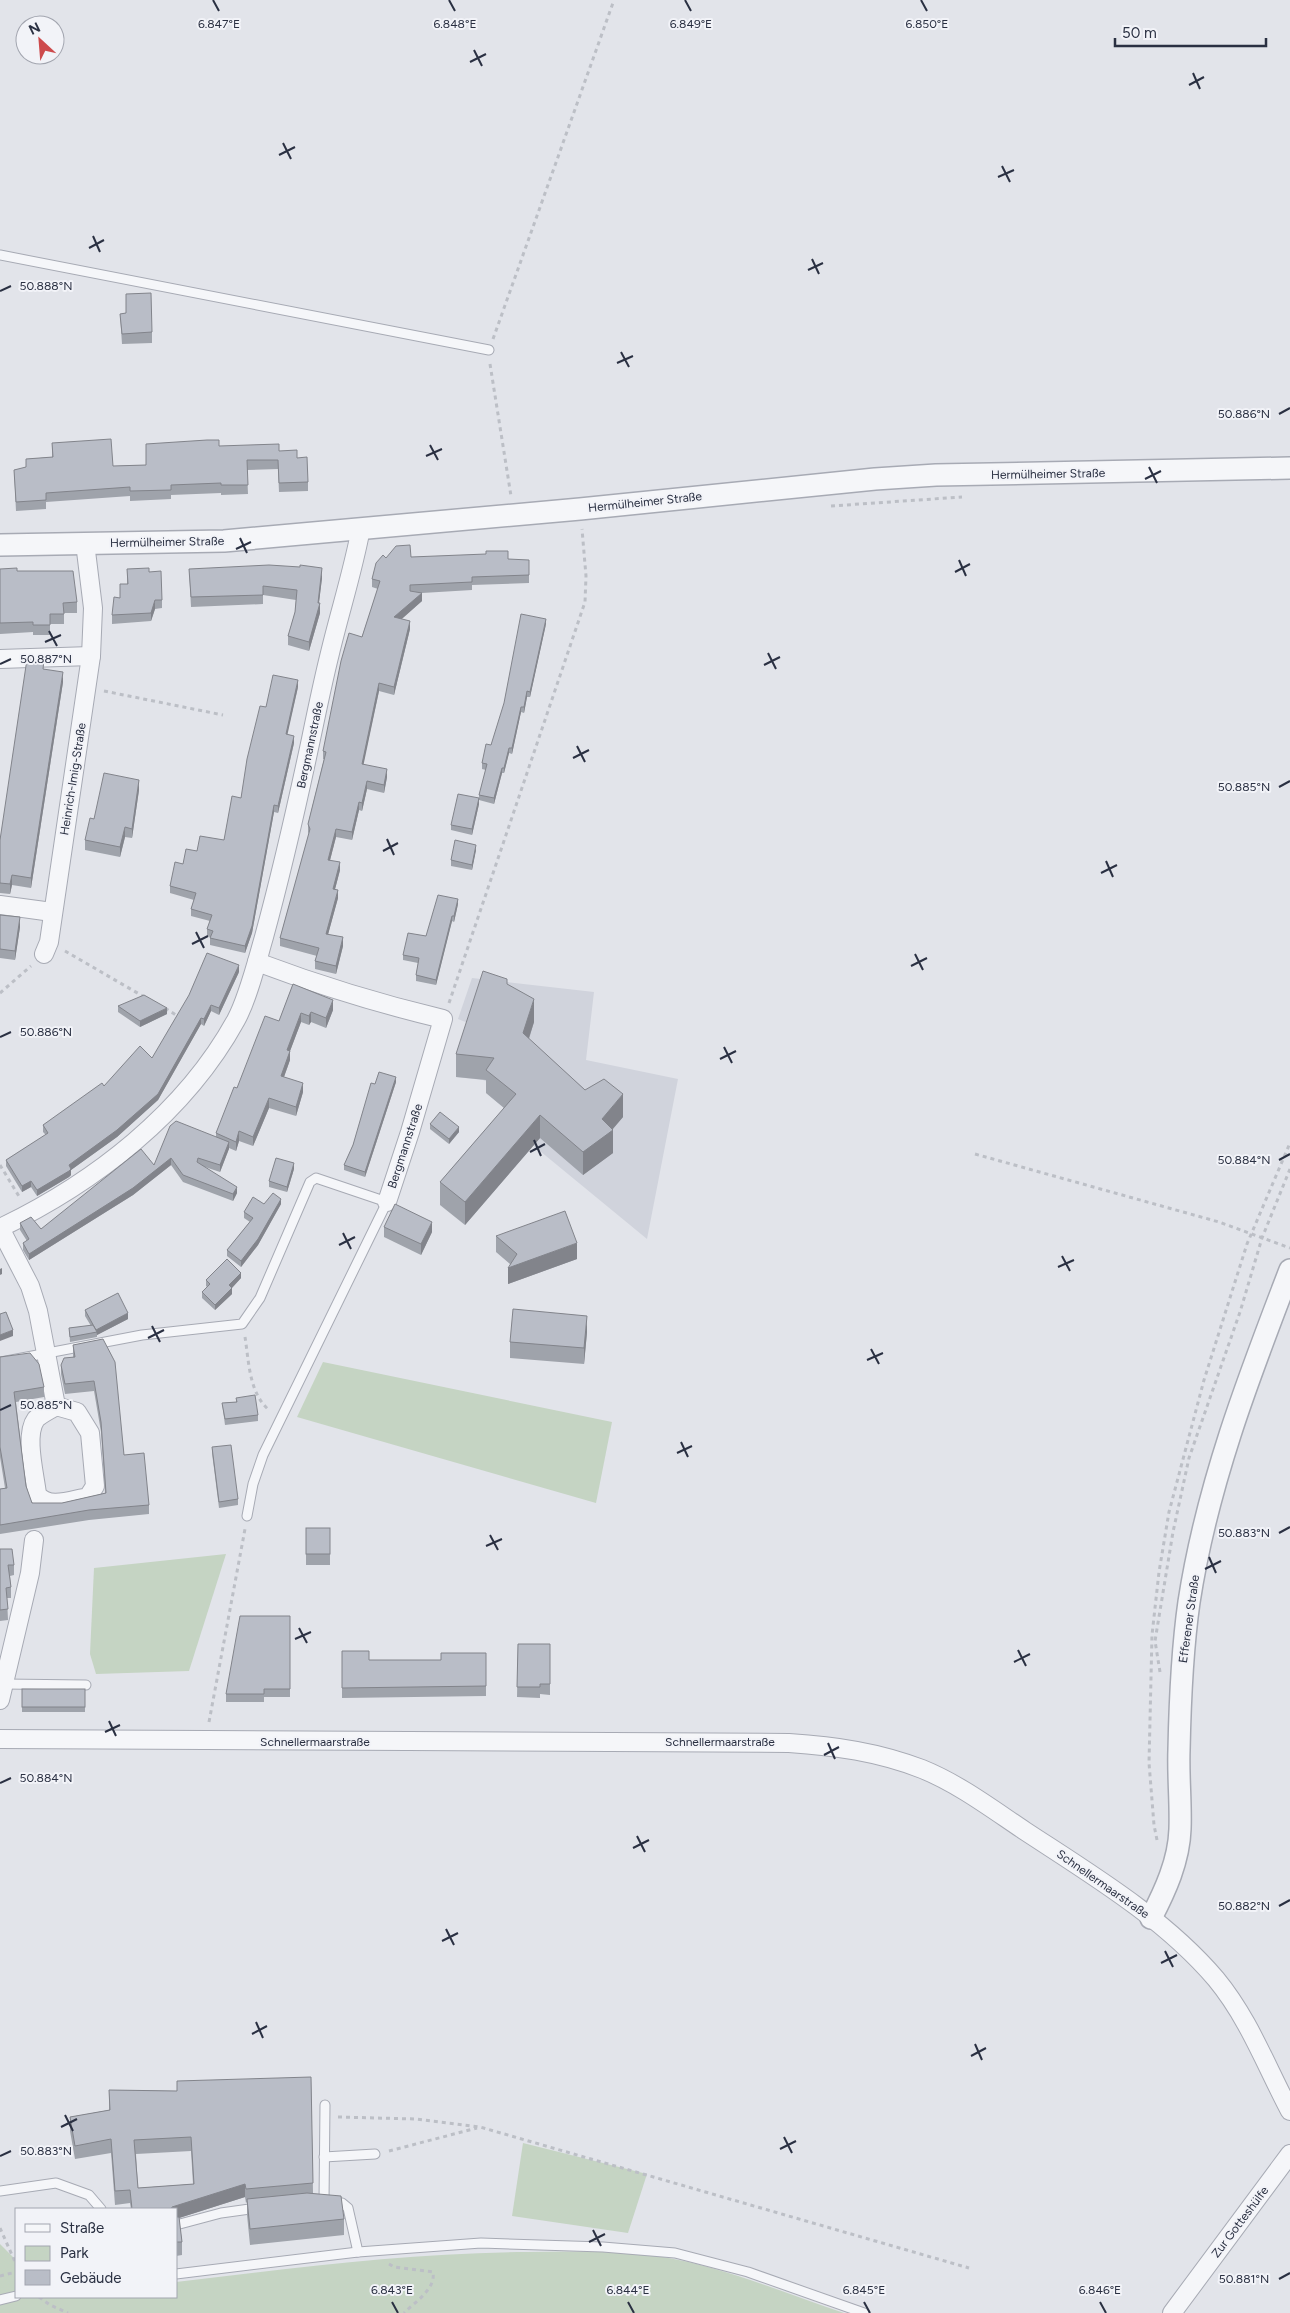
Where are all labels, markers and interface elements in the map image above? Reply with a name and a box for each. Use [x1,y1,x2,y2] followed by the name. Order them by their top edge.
[15,15,65,65] north arrow
[1115,15,1266,47] scale bar
[198,17,240,31] text: 6.847°E
[433,17,477,31] text: 6.848°E
[670,17,712,31] text: 6.849°E
[906,17,948,31] text: 6.850°E
[26,19,43,39] text: N
[1122,24,1157,42] text: 50 m
[20,279,72,293] text: 50.888°N
[1218,407,1270,421] text: 50.886°N
[991,466,1106,482] street label: Hermülheimer Straße
[587,489,703,515] street label: Hermülheimer Straße
[110,534,225,550] street label: Hermülheimer Straße
[20,652,72,666] text: 50.887°N
[294,700,326,790] street label: Bergmannstraße
[57,721,89,836] street label: Heinrich-Imig-Straße
[1218,780,1270,794] text: 50.885°N
[20,1025,72,1039] text: 50.886°N
[385,1101,425,1190] street label: Bergmannstraße
[1218,1153,1271,1167] text: 50.884°N
[20,1398,72,1412] text: 50.885°N
[1218,1526,1270,1540] text: 50.883°N
[1176,1574,1202,1664] street label: Efferener Straße
[260,1735,370,1749] street label: Schnellermaarstraße
[665,1735,775,1749] street label: Schnellermaarstraße
[20,1771,73,1785] text: 50.884°N
[1054,1847,1152,1921] street label: Schnellermaarstraße
[1218,1899,1270,1913] text: 50.882°N
[20,2144,72,2158] text: 50.883°N
[1209,2183,1272,2260] street label: Zur Gotteshülfe
[15,2208,178,2298] legend
[60,2219,104,2237] text: Straße
[60,2244,89,2262] text: Park
[60,2269,121,2287] text: Gebäude
[1219,2272,1269,2286] text: 50.881°N
[371,2283,413,2297] text: 6.843°E
[606,2283,650,2297] text: 6.844°E
[843,2283,885,2297] text: 6.845°E
[1079,2283,1121,2297] text: 6.846°E

